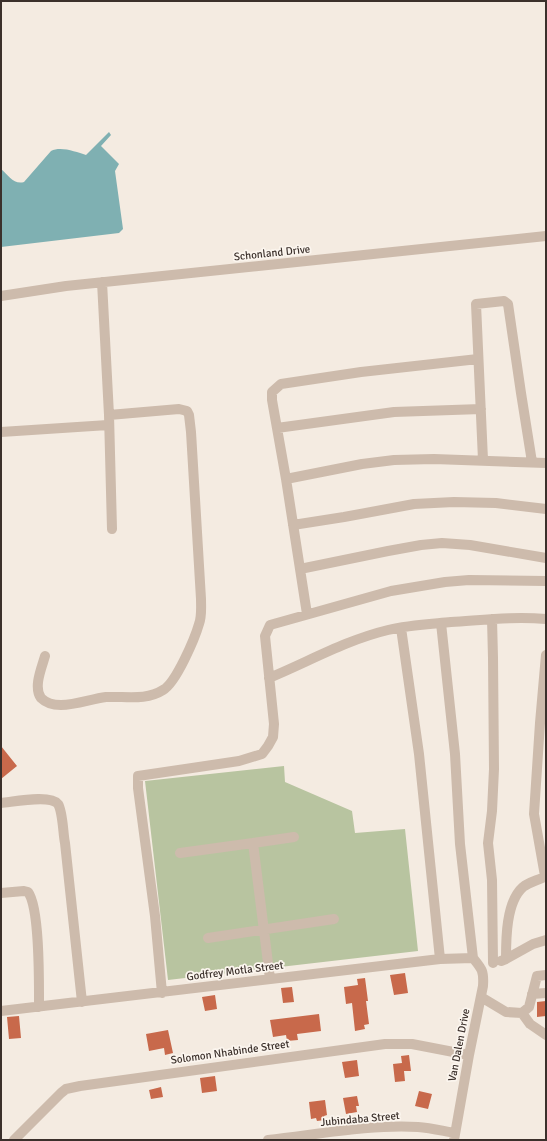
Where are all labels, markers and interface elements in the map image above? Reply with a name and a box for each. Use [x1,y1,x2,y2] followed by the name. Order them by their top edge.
[233,243,311,263] street label: Schonland Drive
[186,959,284,983] street label: Godfrey Motla Street
[446,1007,472,1083] street label: Van Dalen Drive
[170,1037,290,1067] street label: Solomon Nhabinde Street
[320,1109,400,1129] street label: Jubindaba Street

